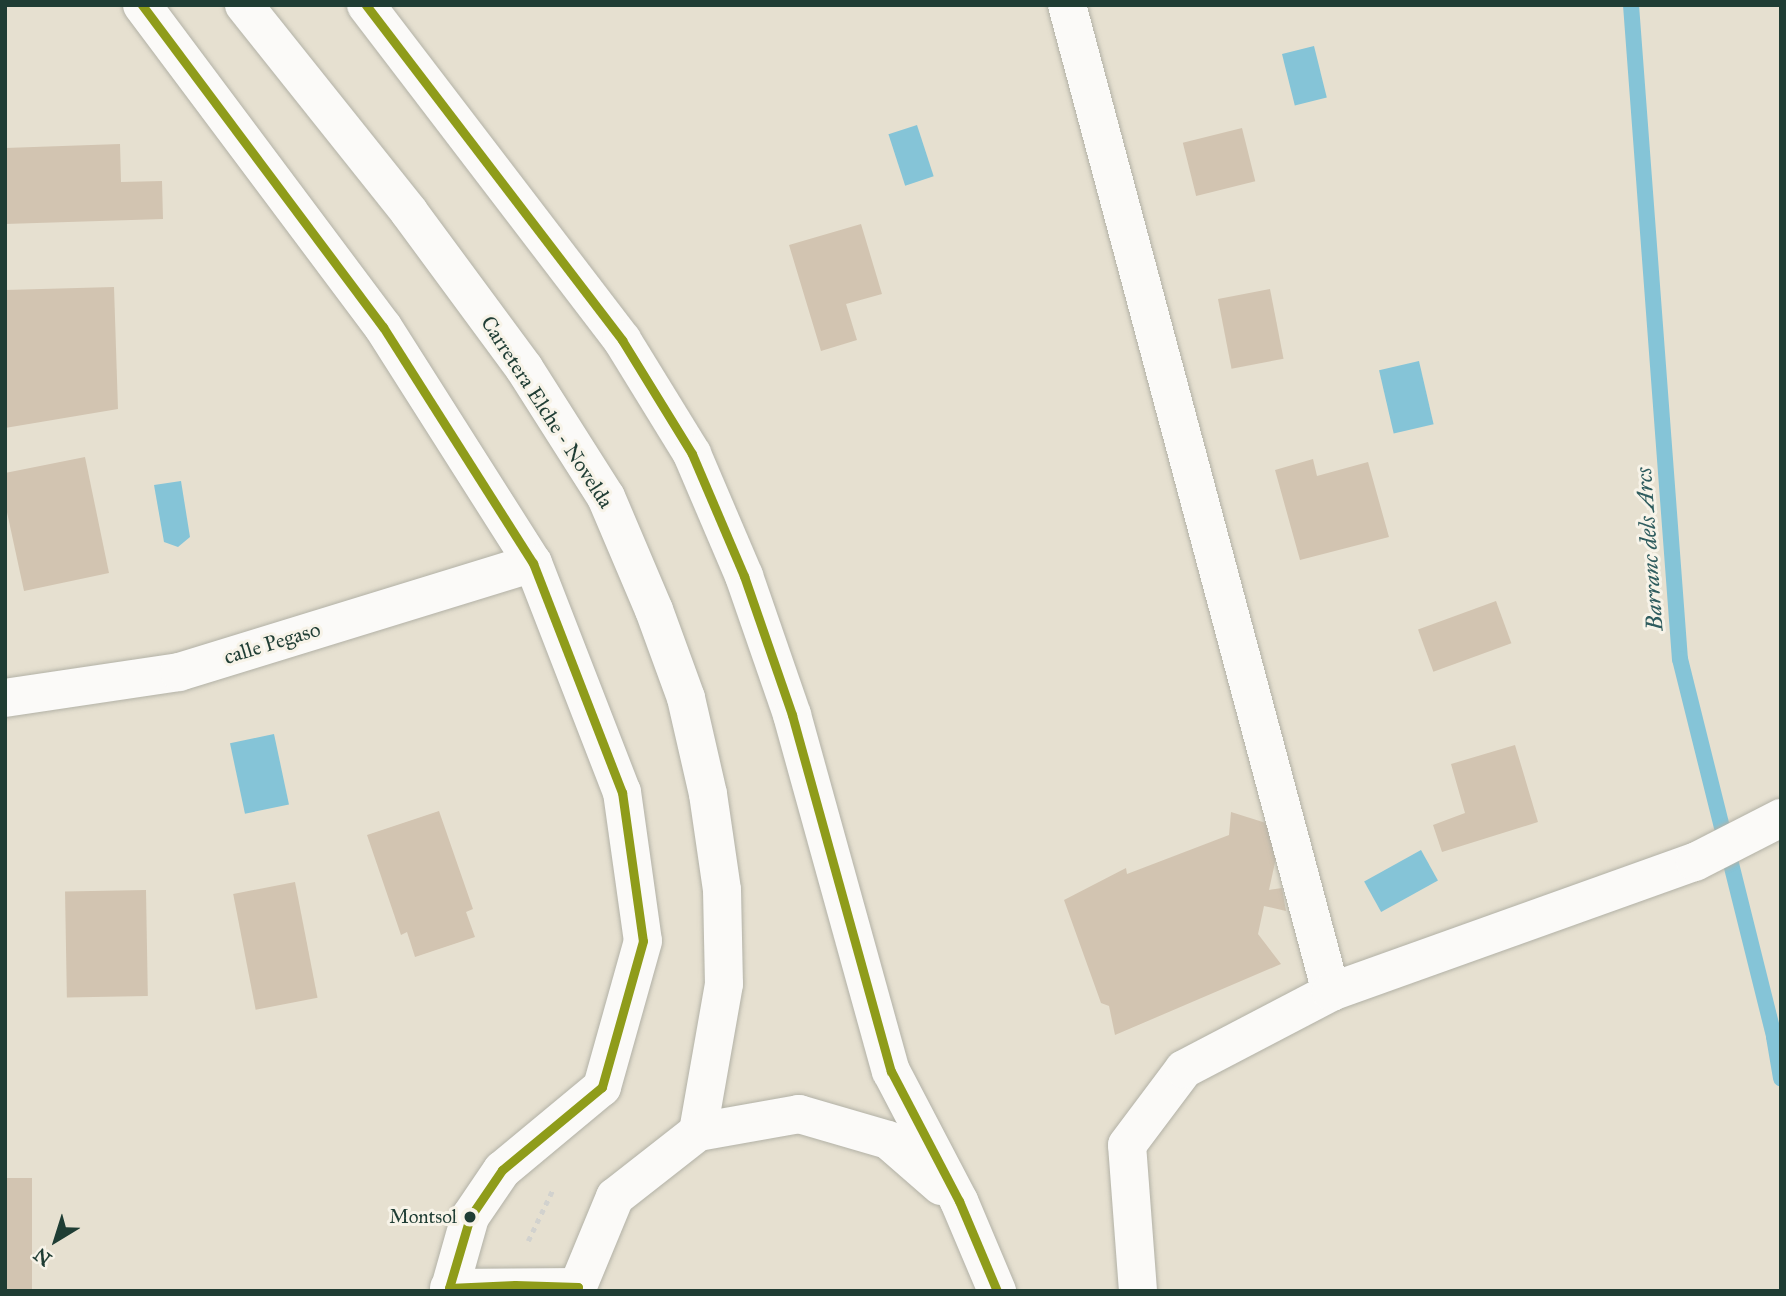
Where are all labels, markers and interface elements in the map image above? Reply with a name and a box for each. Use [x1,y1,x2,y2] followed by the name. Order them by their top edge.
[475,311,619,513] street label: Carretera Elche - Novelda
[1630,466,1668,632] water label: Barranc dels Arcs
[221,616,323,670] street label: calle Pegaso
[21,1205,91,1275] north arrow
[389,1206,457,1228] place label: Montsol
[463,1210,477,1224] marker: Montsol
[29,1243,56,1271] text: N

